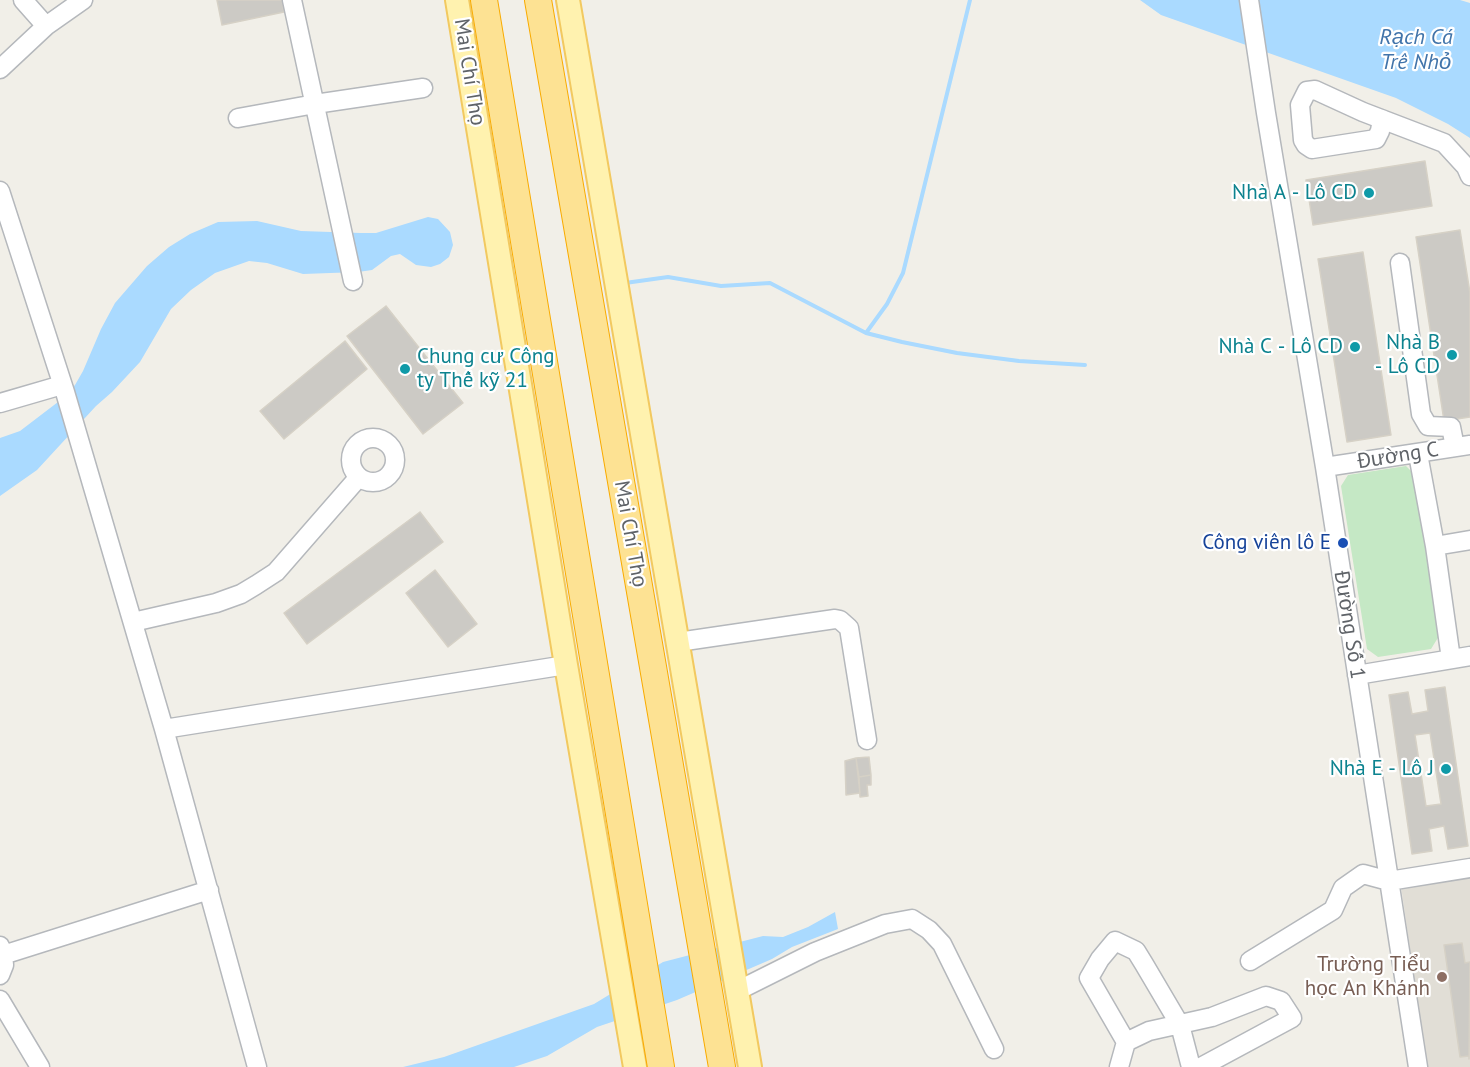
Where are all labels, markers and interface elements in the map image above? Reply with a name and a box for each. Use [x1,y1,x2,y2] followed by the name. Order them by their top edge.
[448,17,490,127] street label: Mai Chí Thọ
[1379,25,1453,76] water label: Rạch Cá Trê Nhỏ
[1232,180,1357,206] place label: Nhà A - Lô CD
[1362,186,1376,200] marker: Nhà A - Lô CD
[1375,330,1440,380] place label: Nhà B - Lô CD
[1218,334,1343,360] place label: Nhà C - Lô CD
[1348,340,1362,354] marker: Nhà C - Lô CD
[417,344,555,394] place label: Chung cư Công ty Thế kỹ 21
[1445,348,1459,362] marker: Nhà B - Lô CD
[398,362,412,376] marker: Chung cư Công ty Thế kỹ 21
[1356,437,1440,475] street label: Đường C
[608,479,652,589] street label: Mai Chí Thọ
[1202,530,1331,556] place label: Công viên lô E
[1336,536,1350,550] marker: Công viên lô E
[1328,569,1370,681] street label: Đường Số 1
[1330,756,1434,782] place label: Nhà E - Lô J
[1439,762,1453,776] marker: Nhà E - Lô J
[1305,952,1430,1002] place label: Trường Tiểu học An Khánh
[1435,970,1449,984] marker: Trường Tiểu học An Khánh

